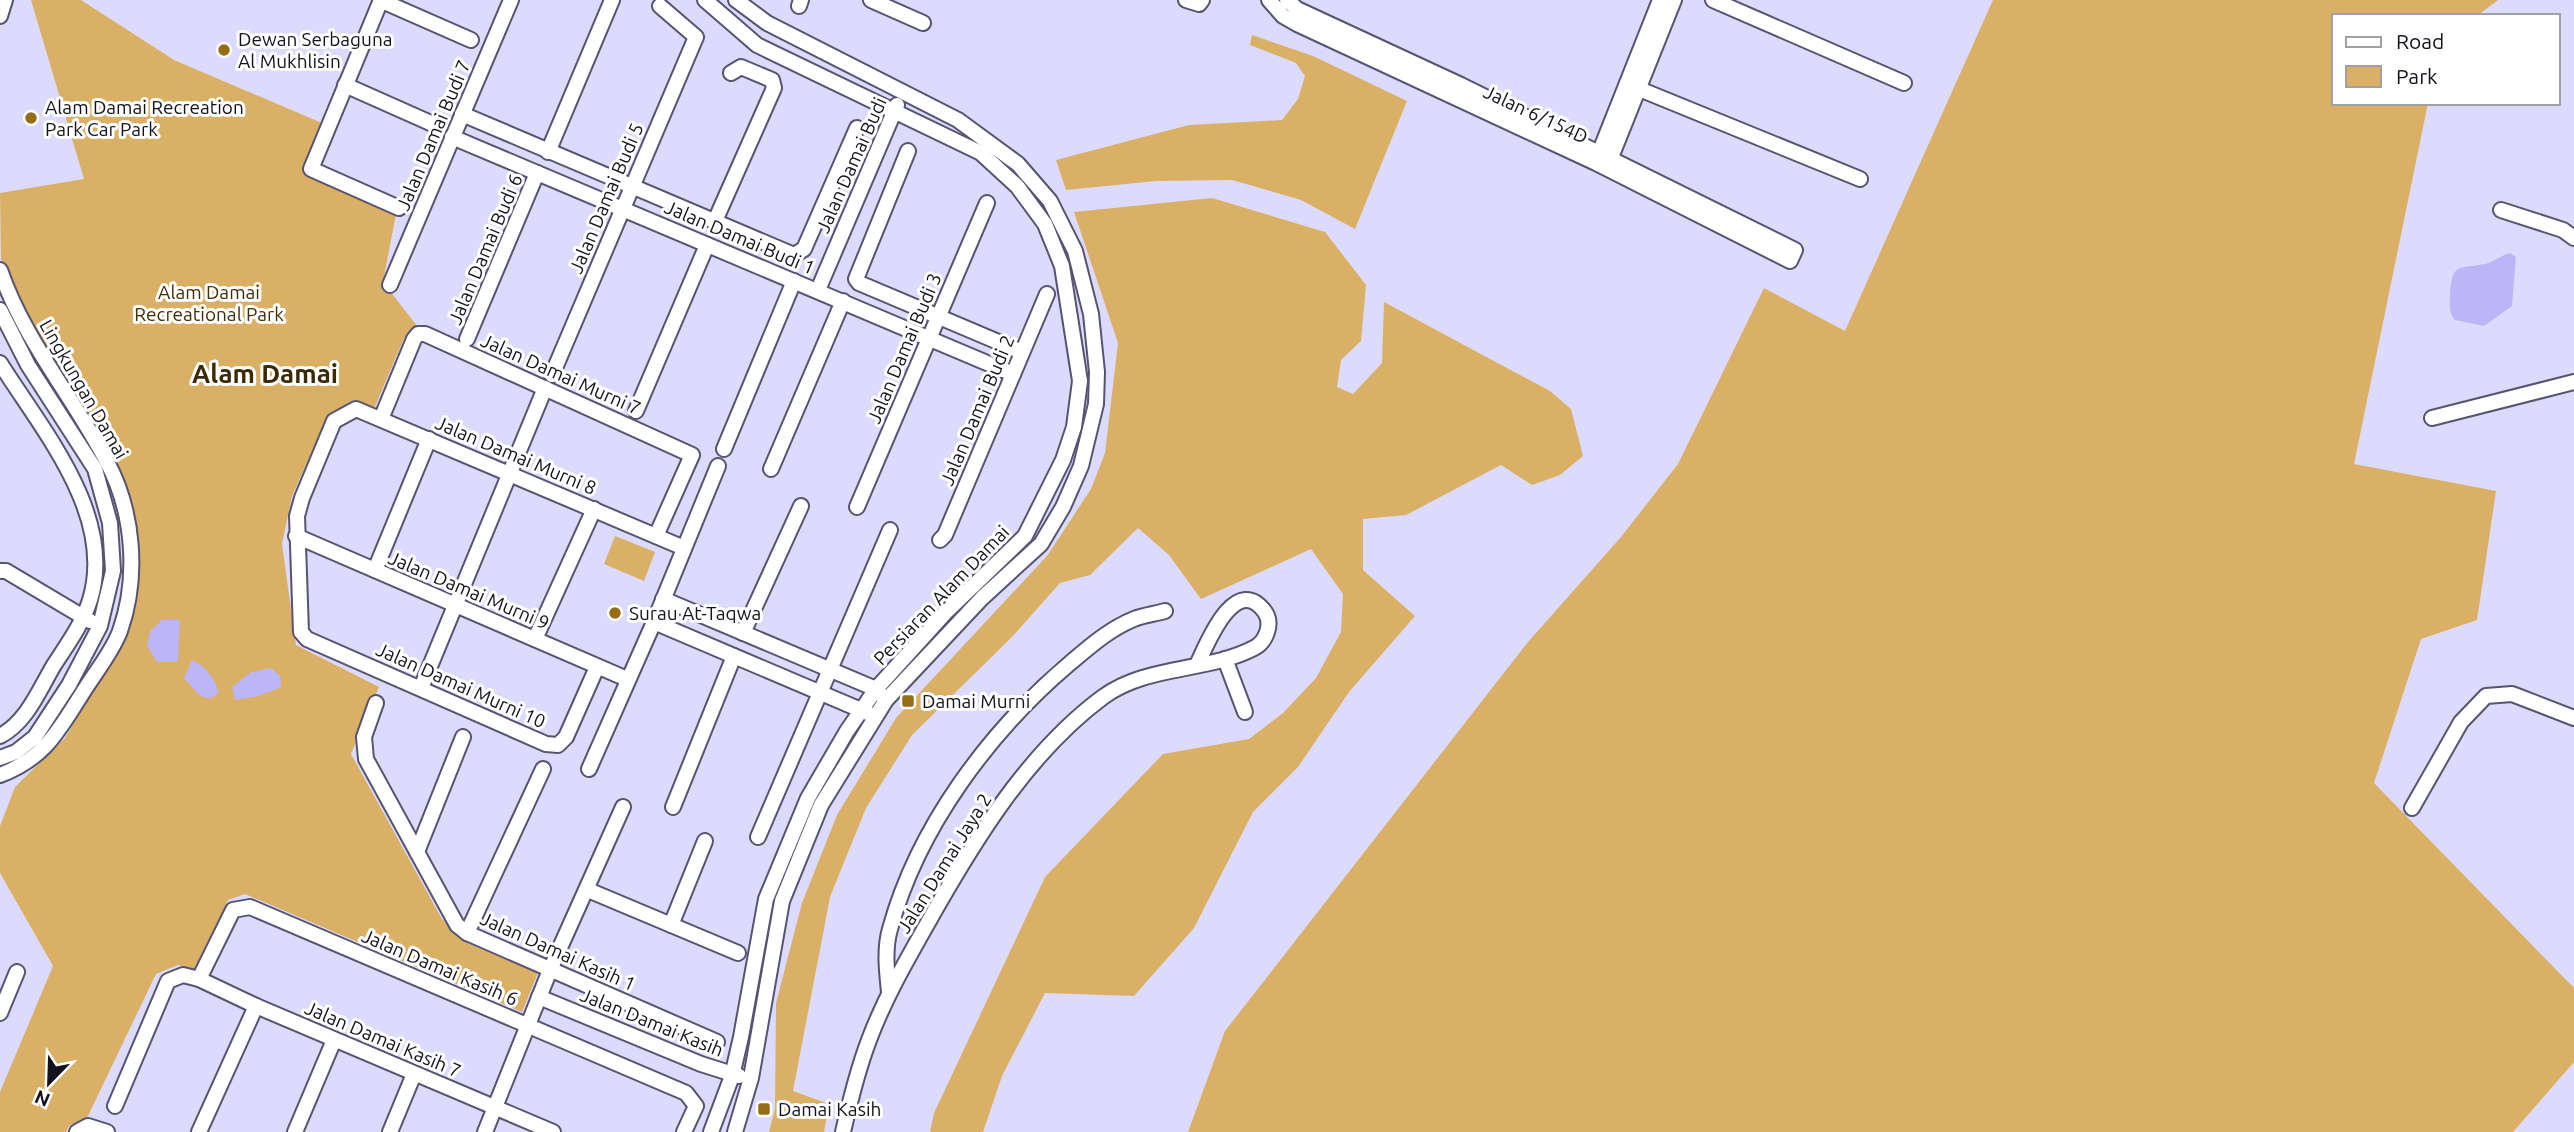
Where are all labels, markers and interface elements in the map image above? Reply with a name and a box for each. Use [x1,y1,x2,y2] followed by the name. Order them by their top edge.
[2332,14,2560,105] legend
[238,28,393,72] place label: Dewan Serbaguna Al Mukhlisin
[2396,29,2444,53] text: Road
[216,42,232,58] marker: Dewan Serbaguna Al Mukhlisin
[391,57,475,213] street label: Jalan Damai Budi 7
[2396,64,2438,88] text: Park
[1480,80,1592,148] street label: Jalan 6/154D
[811,94,891,236] street label: Jalan Damai Budi
[45,96,244,140] place label: Alam Damai Recreation Park Car Park
[23,110,39,126] marker: Alam Damai Recreation Park Car Park
[564,120,648,276] street label: Jalan Damai Budi 5
[443,171,527,327] street label: Jalan Damai Budi 6
[662,195,818,279] street label: Jalan Damai Budi 1
[862,270,946,426] street label: Jalan Damai Budi 3
[134,281,284,325] park label: Alam Damai Recreational Park
[35,315,133,463] street label: Lingkungan Damai
[478,329,644,419] street label: Jalan Damai Murni 7
[935,332,1019,488] street label: Jalan Damai Budi 2
[192,359,338,388] district label: Alam Damai
[432,411,600,499] street label: Jalan Damai Murni 8
[869,521,1013,669] street label: Persiaran Alam Damai
[385,546,553,634] street label: Jalan Damai Murni 9
[629,602,761,624] place label: Surau At-Taqwa
[607,605,623,621] marker: Surau At-Taqwa
[373,638,549,732] street label: Jalan Damai Murni 10
[922,690,1030,712] place label: Damai Murni
[900,693,916,709] marker: Damai Murni
[892,789,996,937] street label: Jalan Damai Jaya 2
[477,907,639,995] street label: Jalan Damai Kasih 1
[359,924,521,1010] street label: Jalan Damai Kasih 6
[577,983,727,1061] street label: Jalan Damai Kasih
[302,996,464,1082] street label: Jalan Damai Kasih 7
[14,1048,84,1118] north arrow
[32,1086,53,1112] text: N
[778,1098,881,1120] place label: Damai Kasih
[756,1101,772,1117] marker: Damai Kasih

